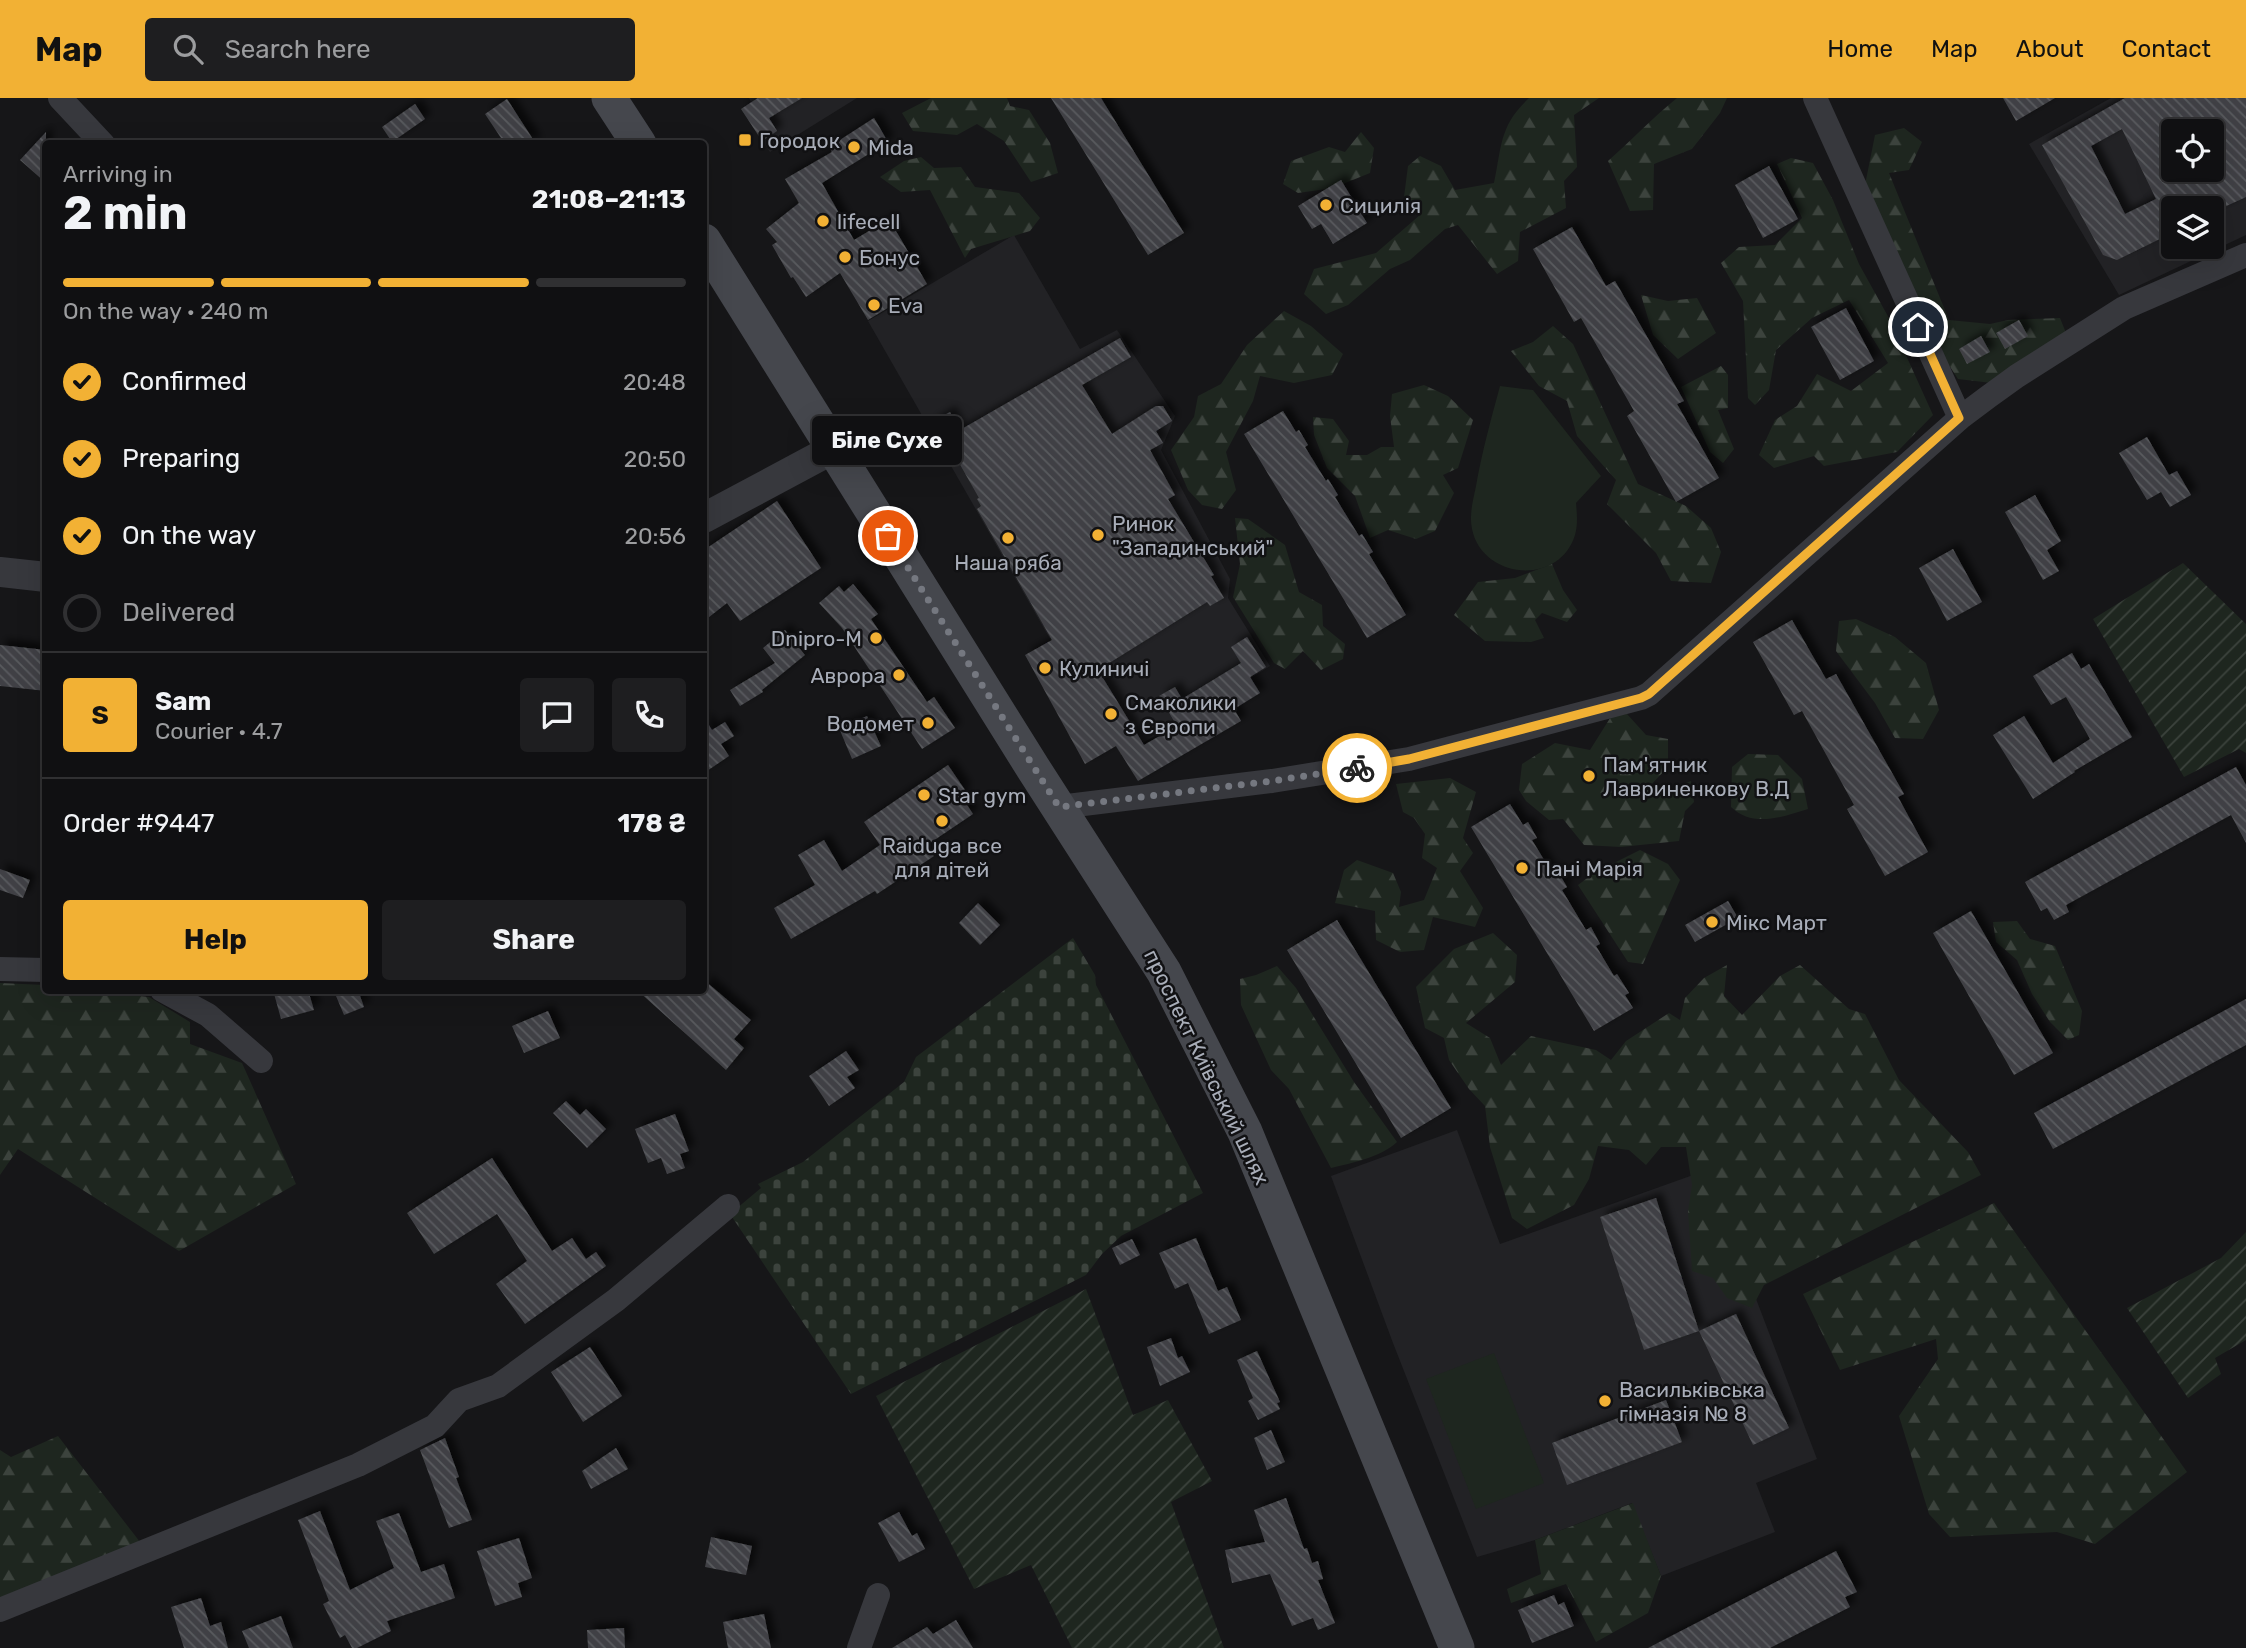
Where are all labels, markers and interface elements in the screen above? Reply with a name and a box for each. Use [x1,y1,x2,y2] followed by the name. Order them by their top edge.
[145,18,635,81] search box
[35,30,103,69] text: Map
[169,30,207,68] icon: search
[225,34,370,65] text: Search here
[1827,35,1893,63] text: Home
[1931,35,1978,63] text: Map
[2016,35,2084,63] text: About
[2122,35,2211,63] text: Contact
[2161,119,2224,259] map controls
[2161,119,2224,182] button: locate
[759,128,840,153] place label: Городок
[737,132,753,148] marker: Городок
[868,135,914,160] place label: Mida
[846,139,862,155] marker: Mida
[63,160,173,188] text: Arriving in
[532,184,686,215] text: 21:08–21:13
[63,186,188,241] text: 2 min
[1340,193,1421,218] place label: Сицилія
[2161,196,2224,259] button: layers
[1318,197,1334,213] marker: Сицилія
[837,209,900,234] place label: lifecell
[815,213,831,229] marker: lifecell
[859,245,920,270] place label: Бонус
[837,249,853,265] marker: Бонус
[888,293,923,318] place label: Eva
[63,297,268,325] text: On the way · 240 m
[866,297,882,313] marker: Eva
[1888,297,1948,357] pin
[1899,308,1937,346] icon: home
[63,363,101,401] icon: check
[122,366,247,397] text: Confirmed
[623,368,686,396] text: 20:48
[813,417,963,466] callout: Біле Сухе
[831,426,943,454] text: Біле Сухе
[63,440,101,478] icon: check
[122,443,240,474] text: Preparing
[624,445,686,473] text: 20:50
[858,506,918,566] pin
[1112,511,1273,560] place label: Ринок "Западинський"
[63,517,101,555] icon: check
[869,517,907,555] icon: bag
[122,520,256,551] text: On the way
[624,522,686,550] text: 20:56
[1090,527,1106,543] marker: Ринок "Западинський"
[1000,530,1016,546] marker: Наша ряба
[954,550,1062,575] place label: Наша ряба
[122,597,235,628] text: Delivered
[771,626,862,651] place label: Dnipro-M
[868,630,884,646] marker: Dnipro-M
[1059,656,1149,681] place label: Кулиничі
[1037,660,1053,676] marker: Кулиничі
[810,663,885,688] place label: Аврора
[891,667,907,683] marker: Аврора
[520,678,594,752] button: chat
[612,678,686,752] button: phone
[155,686,211,717] text: Sam
[1125,690,1237,739] place label: Смаколики з Європи
[91,700,109,731] text: S
[1103,706,1119,722] marker: Смаколики з Європи
[826,711,914,736] place label: Водомет
[920,715,936,731] marker: Водомет
[155,717,282,745] text: Courier · 4.7
[1322,733,1392,803] courier
[1338,749,1376,787] icon: bike
[1603,752,1789,801] place label: Пам'ятник Лавриненкову В.Д
[1581,768,1597,784] marker: Пам'ятник Лавриненкову В.Д
[938,783,1026,808] place label: Star gym
[916,787,932,803] marker: Star gym
[63,808,214,839] text: Order #9447
[617,808,686,839] text: 178 ₴
[934,813,950,829] marker: Raiduga все для дітей
[882,833,1002,882] place label: Raiduga все для дітей
[1536,856,1643,881] place label: Панi Марiя
[1514,860,1530,876] marker: Панi Марiя
[63,900,368,980] button: Help
[382,900,686,980] button: Share
[1726,910,1827,935] place label: Мікс Март
[1704,914,1720,930] marker: Мікс Март
[1139,945,1275,1189] street label: проспект Київський шлях
[1619,1377,1765,1426] place label: Васильківська гімназія № 8
[1597,1393,1613,1409] marker: Васильківська гімназія № 8

